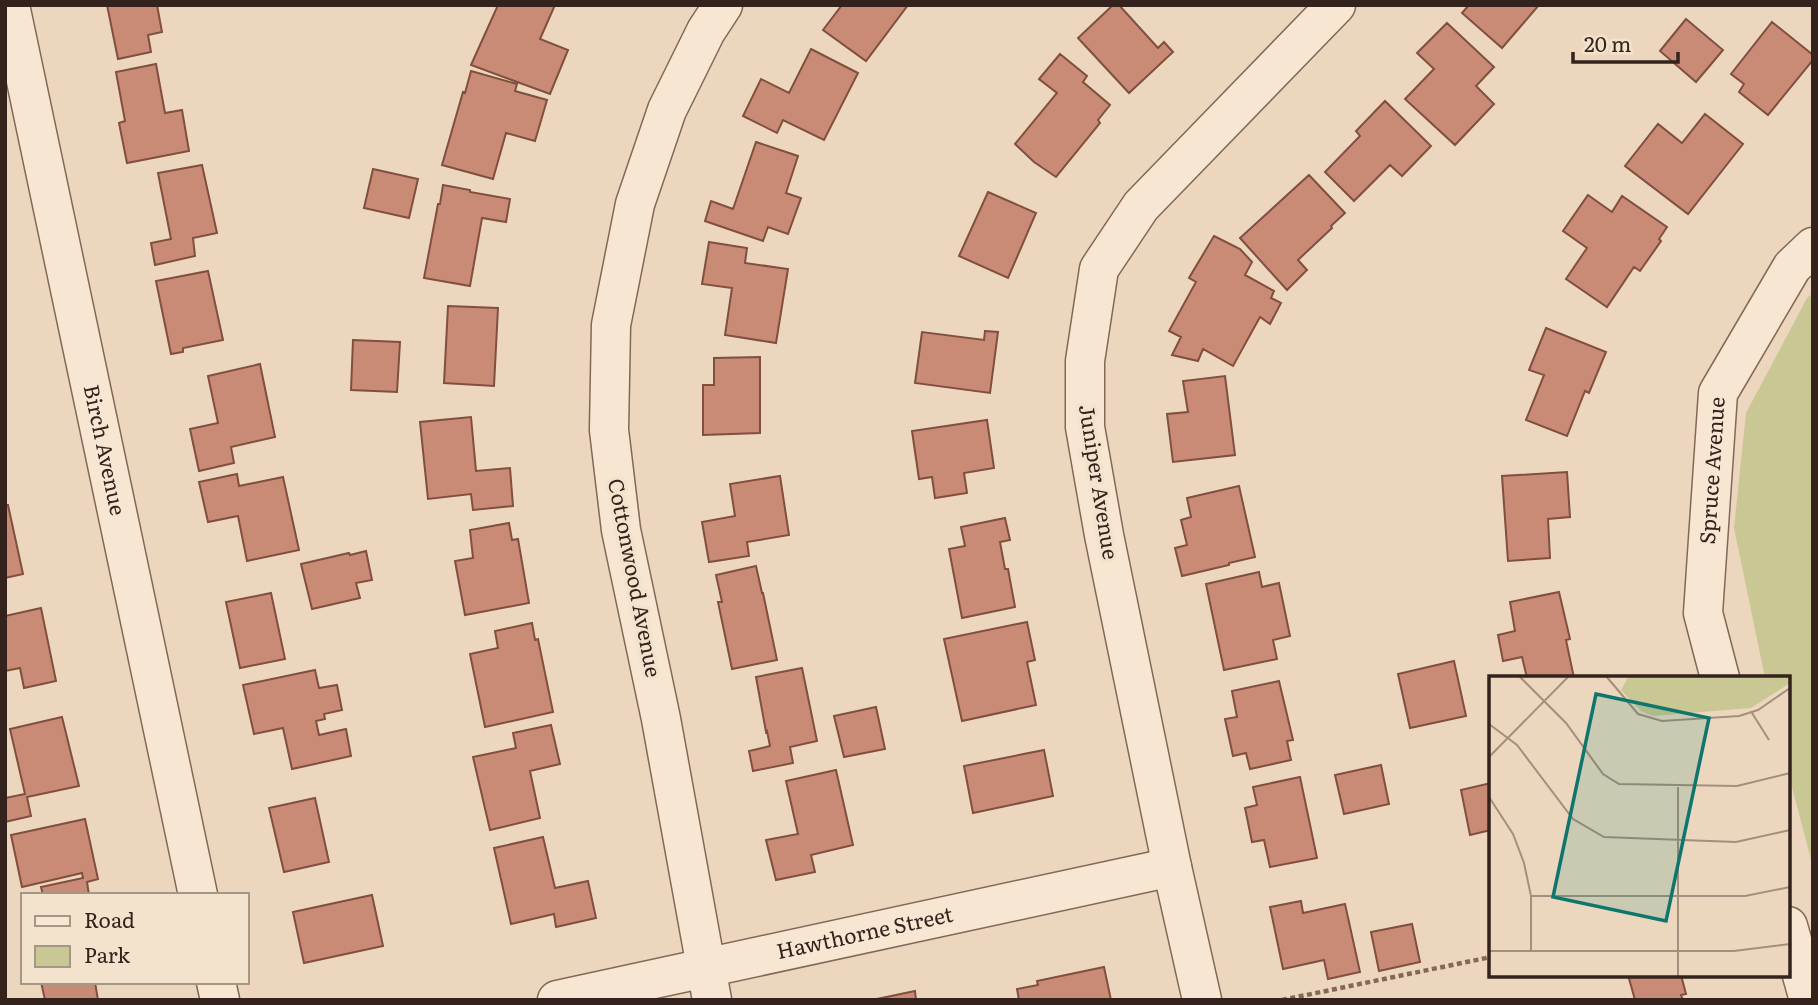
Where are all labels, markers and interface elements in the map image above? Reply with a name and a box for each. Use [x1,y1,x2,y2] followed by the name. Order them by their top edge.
[1573,21,1678,65] scale bar
[1584,27,1631,58] text: 20 m
[78,381,135,518] street label: Birch Avenue
[1690,395,1731,545] street label: Spruce Avenue
[1073,402,1128,562] street label: Juniper Avenue
[602,475,671,680] street label: Cottonwood Avenue
[1489,676,1790,977] inset map
[21,893,248,984] legend
[773,897,956,965] street label: Hawthorne Street
[84,903,135,934] text: Road
[84,938,130,969] text: Park

